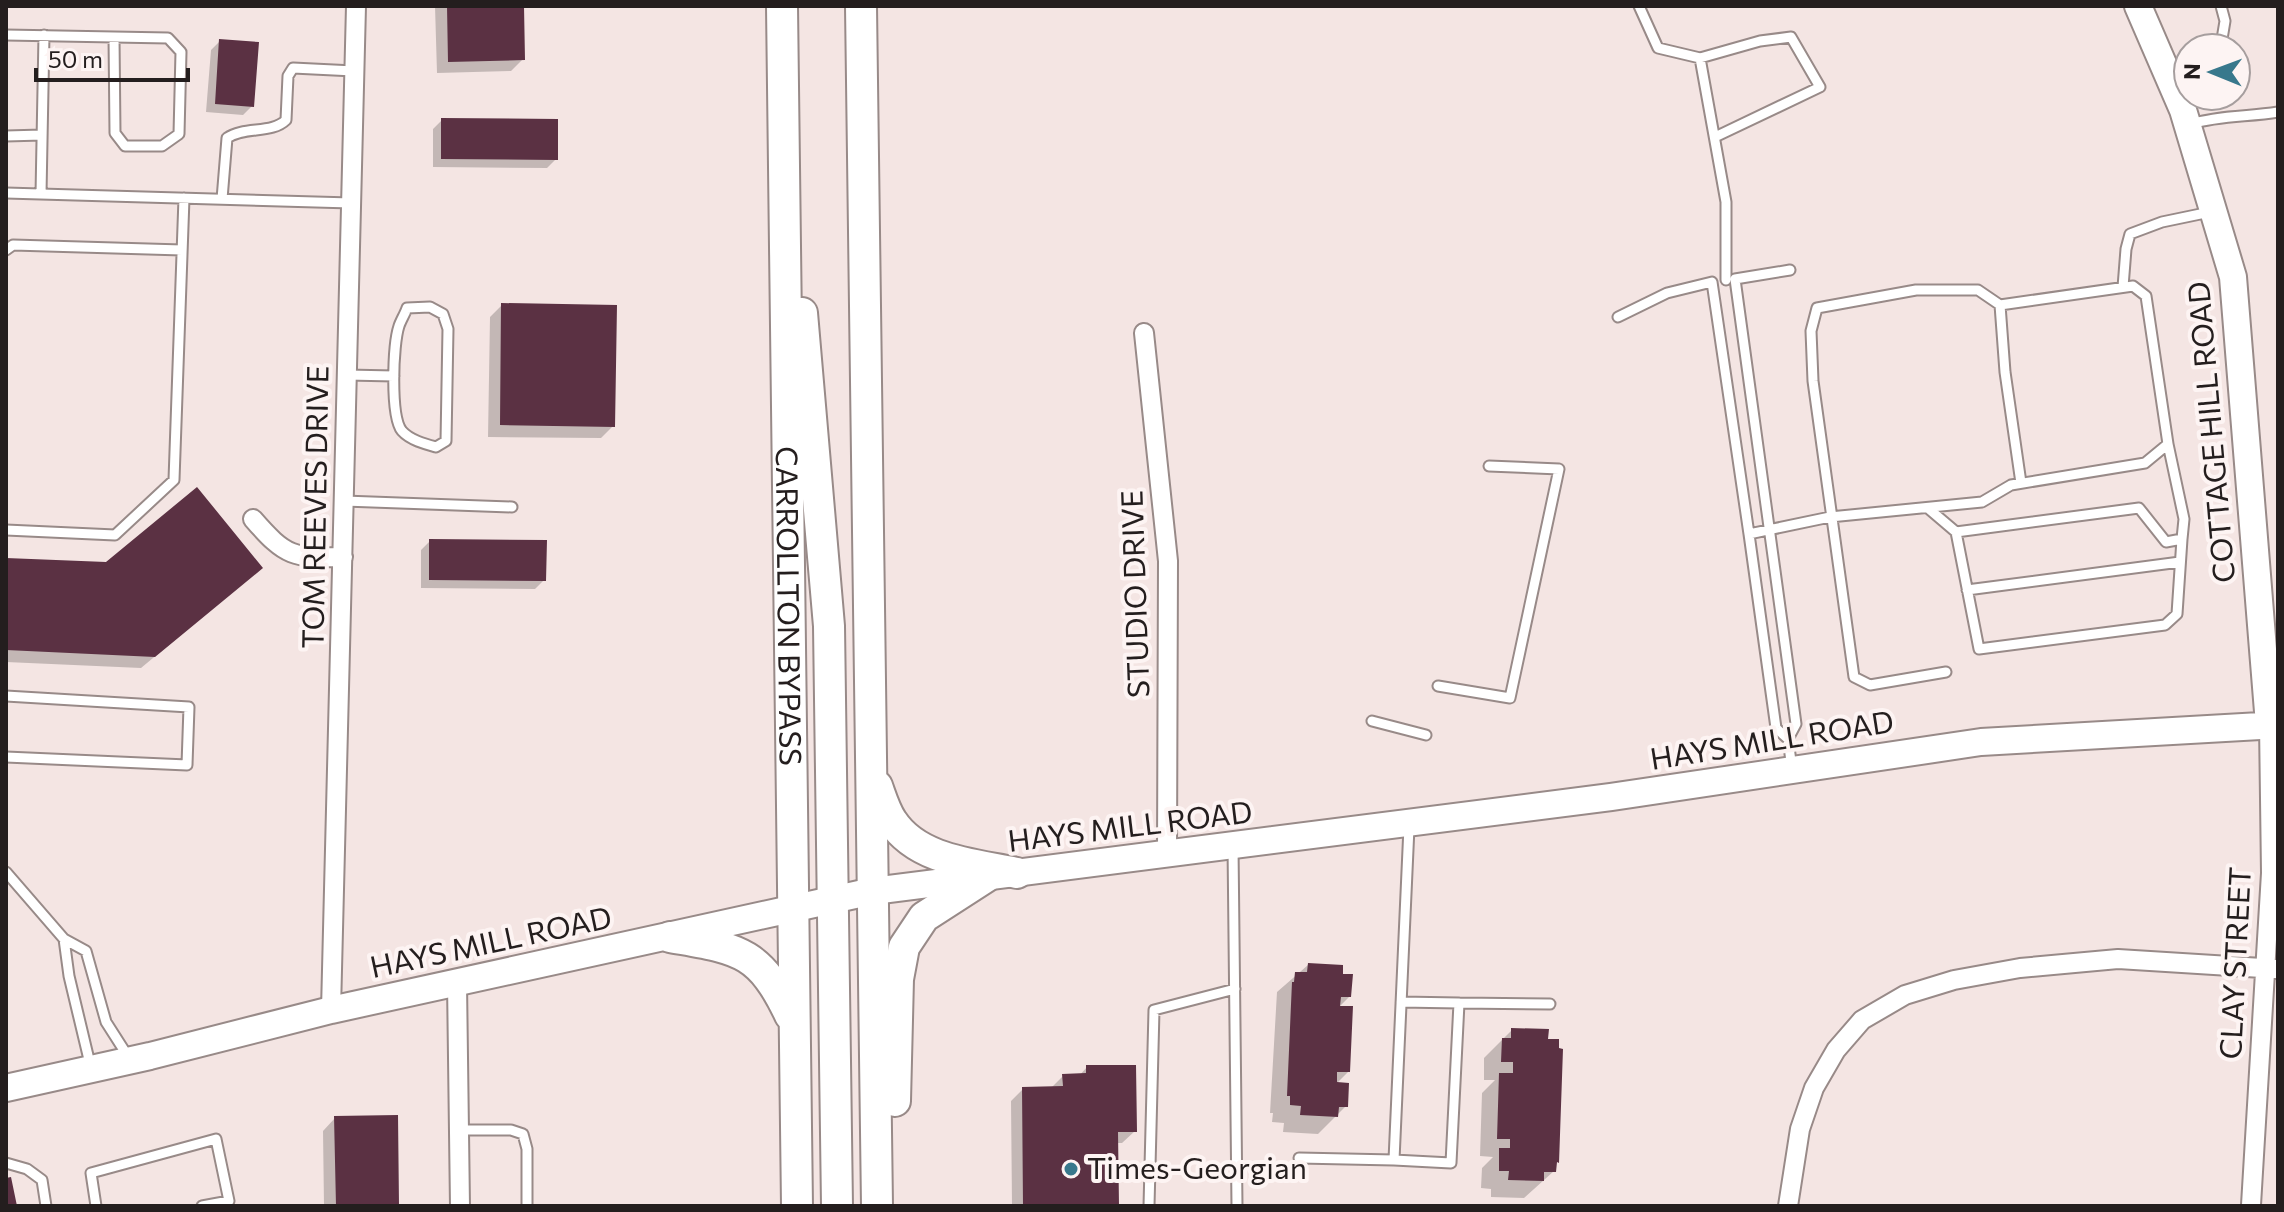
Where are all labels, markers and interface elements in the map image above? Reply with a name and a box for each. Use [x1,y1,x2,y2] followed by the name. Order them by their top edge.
[36,32,188,82] scale bar
[2172,32,2252,112] north arrow
[48,44,103,73] text: 50 m
[2178,63,2205,80] text: N
[2178,280,2241,584] street label: COTTAGE HILL ROAD
[293,365,334,649] street label: TOM REEVES DRIVE
[770,446,811,766] street label: CARROLLTON BYPASS
[1111,489,1156,699] street label: STUDIO DRIVE
[1647,701,1896,776] street label: HAYS MILL ROAD
[1005,791,1254,858] street label: HAYS MILL ROAD
[2210,866,2257,1060] street label: CLAY STREET
[366,897,615,984] street label: HAYS MILL ROAD
[1087,1148,1307,1185] place label: Times-Georgian
[1062,1160,1080,1178] marker: Times-Georgian

